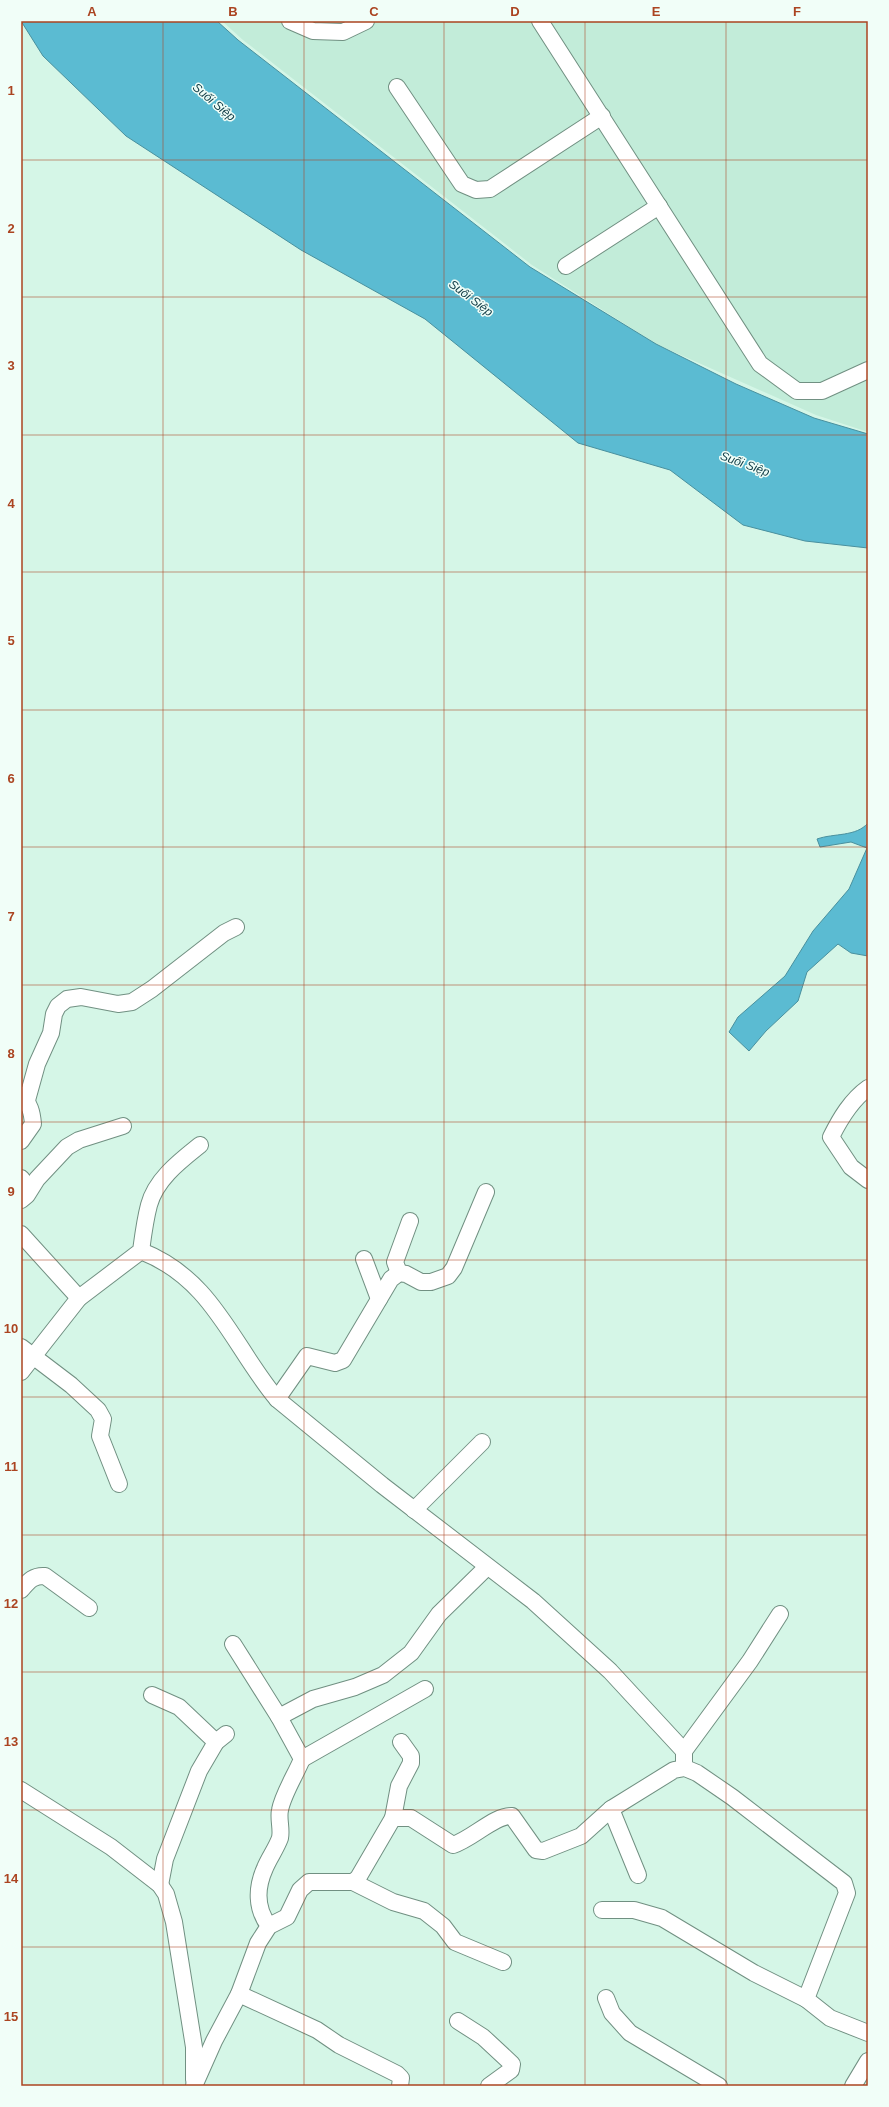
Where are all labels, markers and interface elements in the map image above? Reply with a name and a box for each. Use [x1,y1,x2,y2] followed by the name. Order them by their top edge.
[87,4,97,19] text: A
[228,4,238,19] text: B
[369,4,379,19] text: C
[510,4,520,19] text: D
[652,4,661,19] text: E
[793,4,801,19] text: F
[190,80,238,124] water label: Suối Siệp
[7,83,15,98] text: 1
[7,221,15,236] text: 2
[446,277,496,319] water label: Suối Siệp
[7,358,15,373] text: 3
[718,449,772,479] water label: Suối Siệp
[7,496,15,511] text: 4
[7,633,15,648] text: 5
[7,771,15,786] text: 6
[7,909,15,924] text: 7
[7,1046,15,1061] text: 8
[7,1184,15,1199] text: 9
[4,1321,18,1336] text: 10
[4,1459,18,1474] text: 11
[4,1596,18,1611] text: 12
[4,1734,18,1749] text: 13
[4,1871,19,1886] text: 14
[4,2009,18,2024] text: 15

